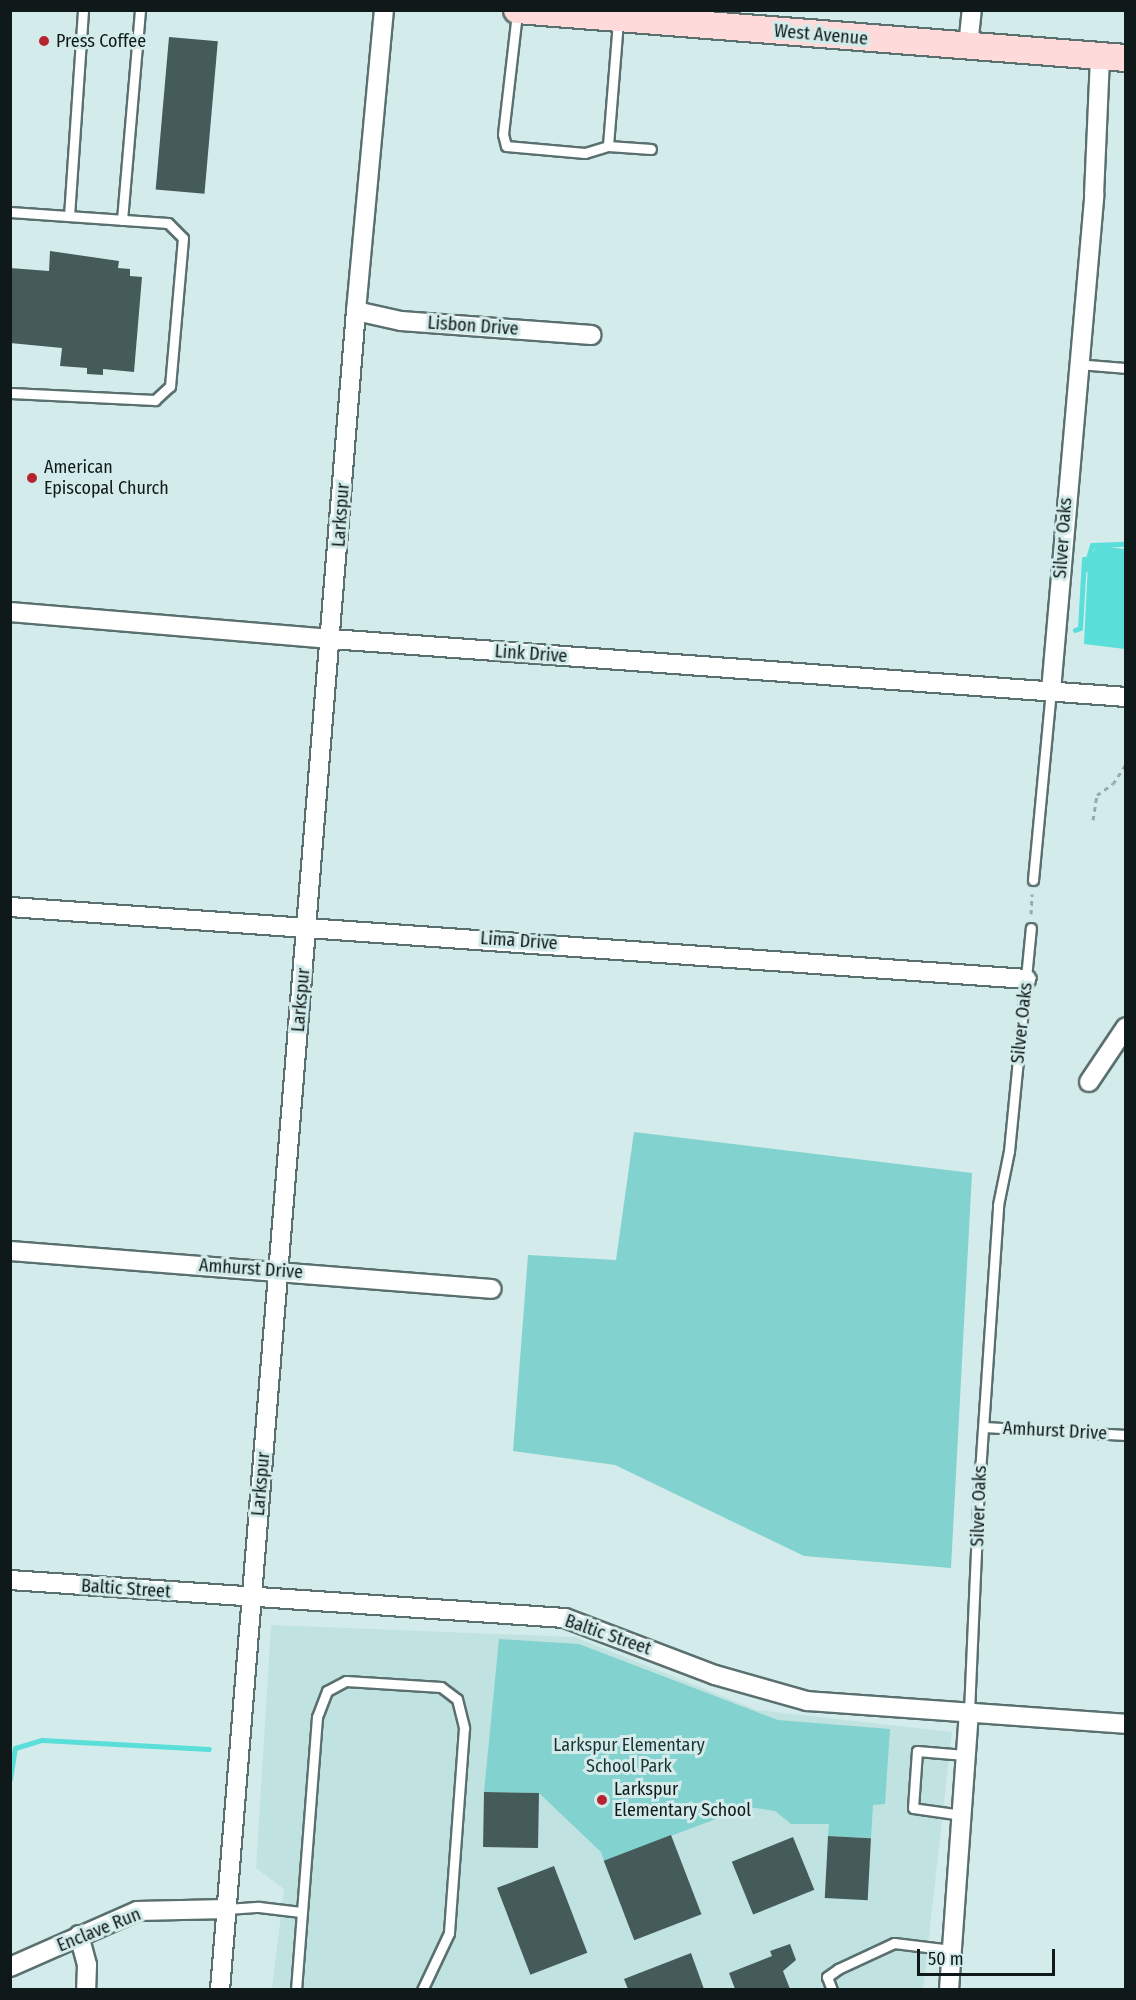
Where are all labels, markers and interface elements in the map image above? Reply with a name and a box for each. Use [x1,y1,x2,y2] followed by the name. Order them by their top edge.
[773,20,869,50] street label: West Avenue
[56,30,146,52] place label: Press Coffee
[37,34,51,48] marker: Press Coffee
[427,312,519,340] street label: Lisbon Drive
[44,457,169,500] place label: American Episcopal Church
[25,471,39,485] marker: American Episcopal Church
[328,482,354,548] street label: Larkspur
[1049,497,1077,579] street label: Silver Oaks
[494,641,568,667] street label: Link Drive
[480,928,558,954] street label: Lima Drive
[287,967,315,1033] street label: Larkspur
[1007,981,1037,1065] street label: Silver Oaks
[198,1255,304,1283] street label: Amhurst Drive
[1002,1417,1108,1445] street label: Amhurst Drive
[247,1451,275,1517] street label: Larkspur
[967,1465,991,1547] street label: Silver Oaks
[80,1575,172,1603] street label: Baltic Street
[562,1610,654,1660] street label: Baltic Street
[553,1735,705,1778] park label: Larkspur Elementary School Park
[614,1779,751,1822] place label: Larkspur Elementary School
[595,1793,609,1807] marker: Larkspur Elementary School
[54,1903,144,1957] street label: Enclave Run
[920,1937,1058,1975] scale bar
[928,1948,964,1970] text: 50 m

